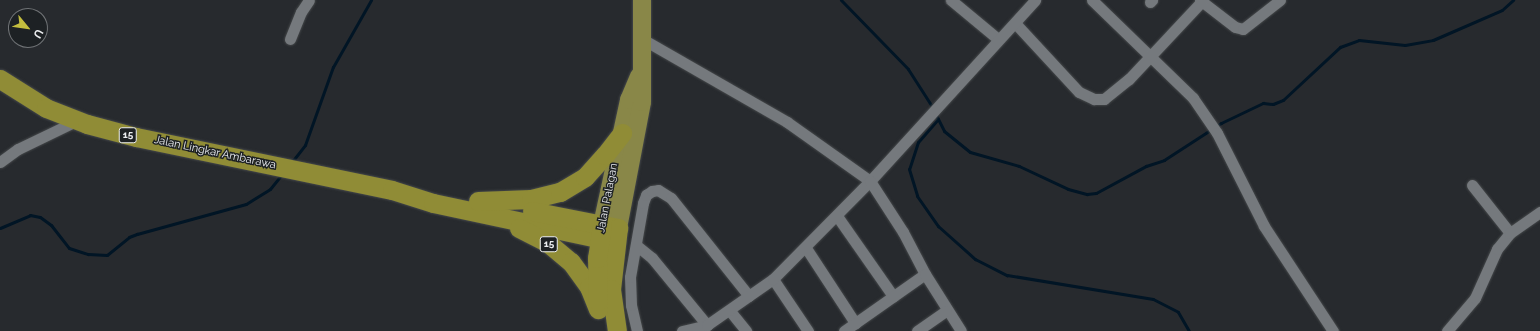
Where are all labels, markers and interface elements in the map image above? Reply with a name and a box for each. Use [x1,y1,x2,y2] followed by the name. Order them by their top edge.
[8,8,48,48] north arrow
[30,27,46,40] text: U
[118,127,138,143] road number: 15
[153,134,277,172] street label: Jalan Lingkar Ambarawa
[595,162,621,234] street label: Jalan Palagan
[539,236,559,252] road number: 15

